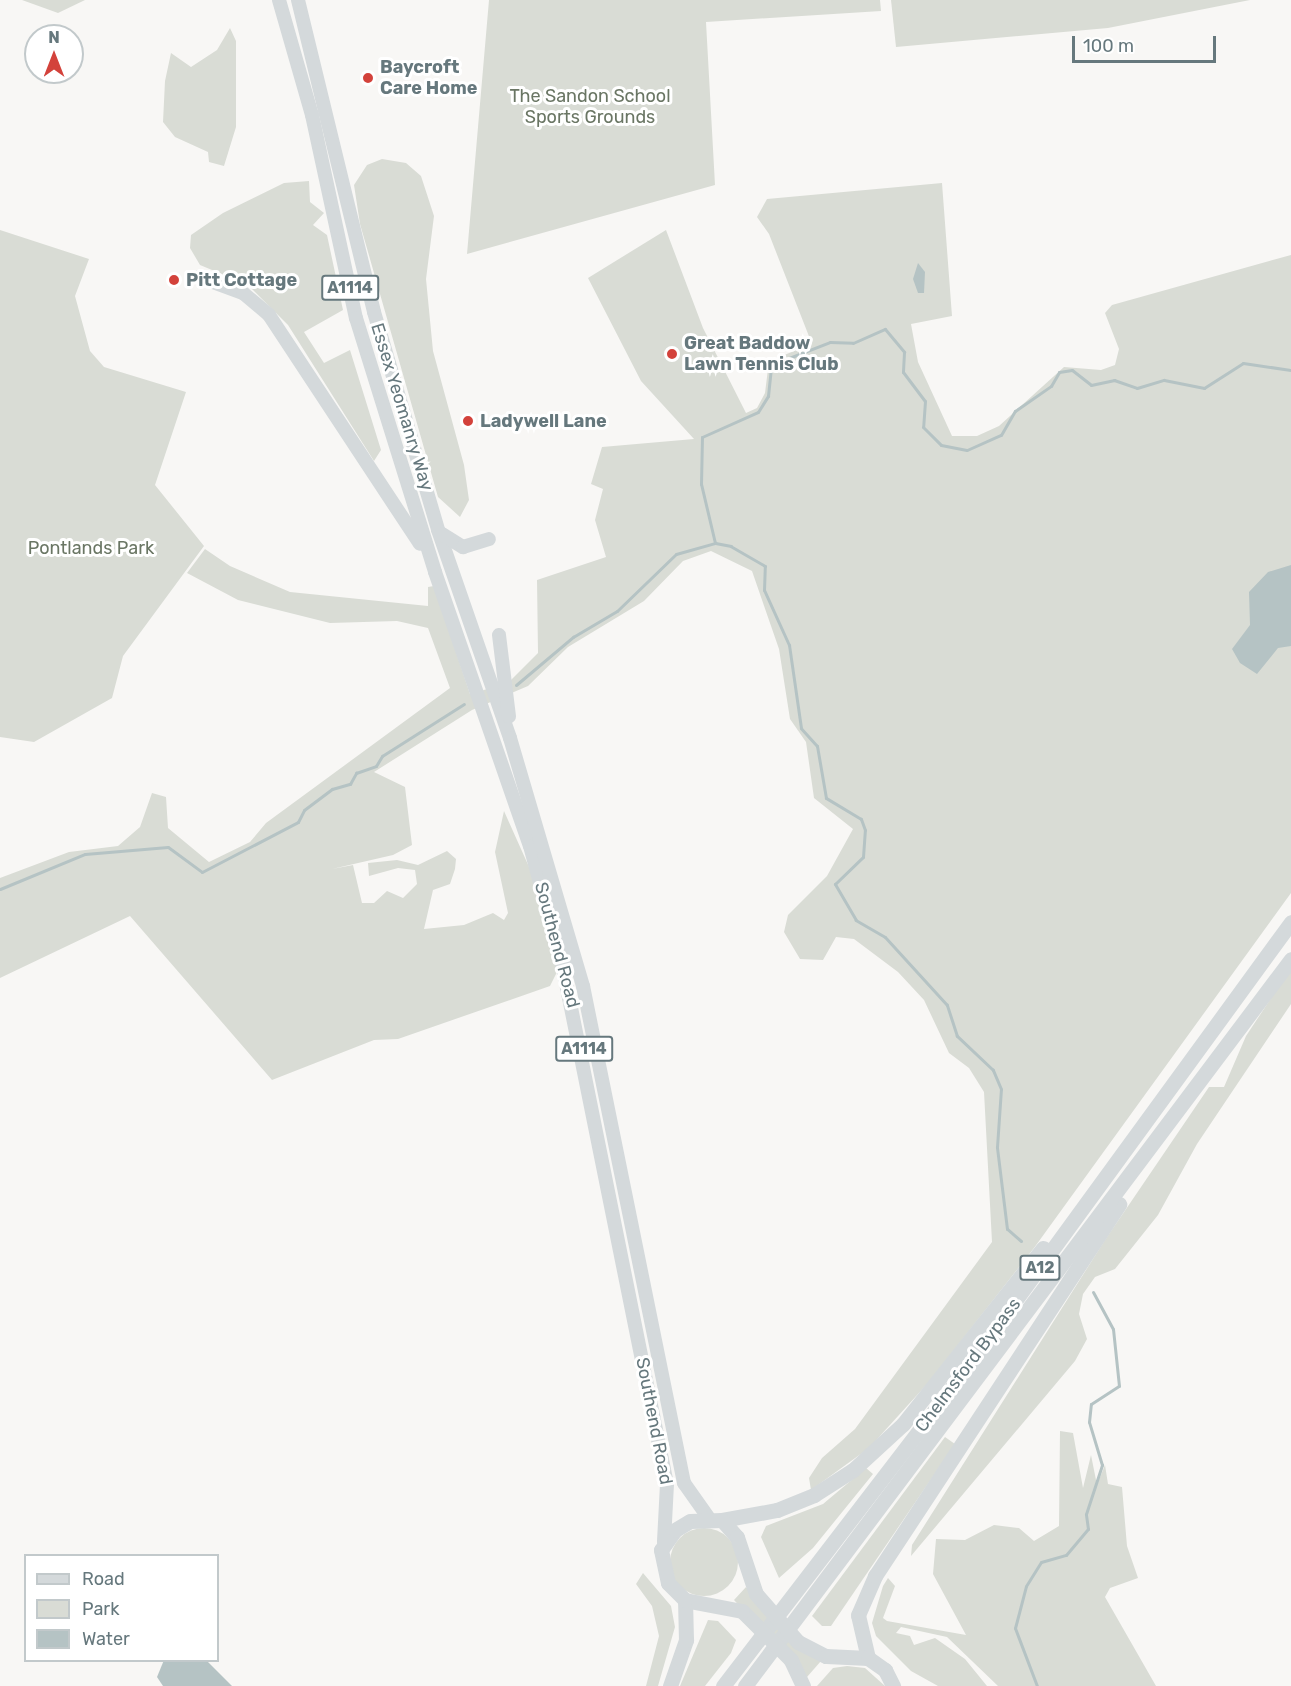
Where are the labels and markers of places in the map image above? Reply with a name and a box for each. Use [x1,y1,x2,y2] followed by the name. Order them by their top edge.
[380,57,477,100] place label: Baycroft Care Home
[361,71,375,85] marker: Baycroft Care Home
[186,269,297,291] place label: Pitt Cottage
[167,273,181,287] marker: Pitt Cottage
[684,333,839,376] place label: Great Baddow Lawn Tennis Club
[665,347,679,361] marker: Great Baddow Lawn Tennis Club
[480,410,607,432] place label: Ladywell Lane
[461,414,475,428] marker: Ladywell Lane

